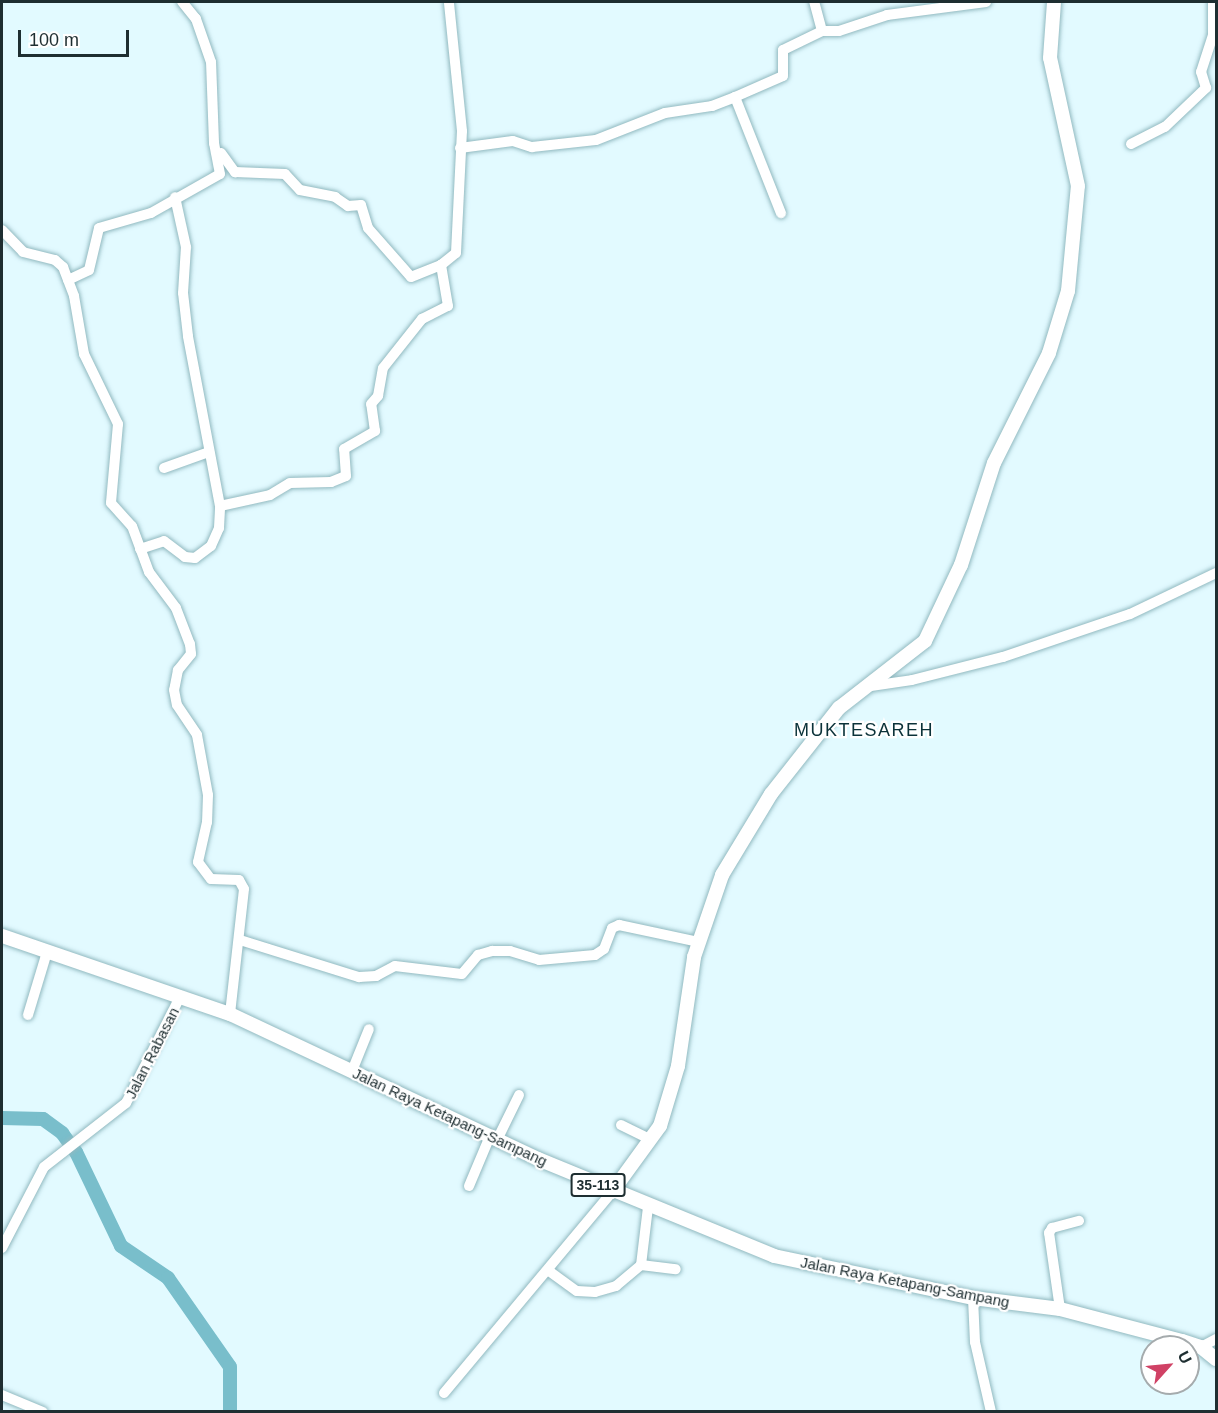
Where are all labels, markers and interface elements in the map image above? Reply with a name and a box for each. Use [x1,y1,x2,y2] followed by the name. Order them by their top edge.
[21,18,132,56] scale bar
[29,30,79,50] text: 100 m
[794,719,934,741] district label: MUKTESAREH
[121,1004,183,1102] street label: Jalan Rabasan
[350,1064,550,1170] street label: Jalan Raya Ketapang-Sampang
[570,1174,626,1196] road number: 35-113
[799,1253,1011,1311] street label: Jalan Raya Ketapang-Sampang
[1140,1335,1200,1395] north arrow
[1175,1348,1195,1367] text: U

